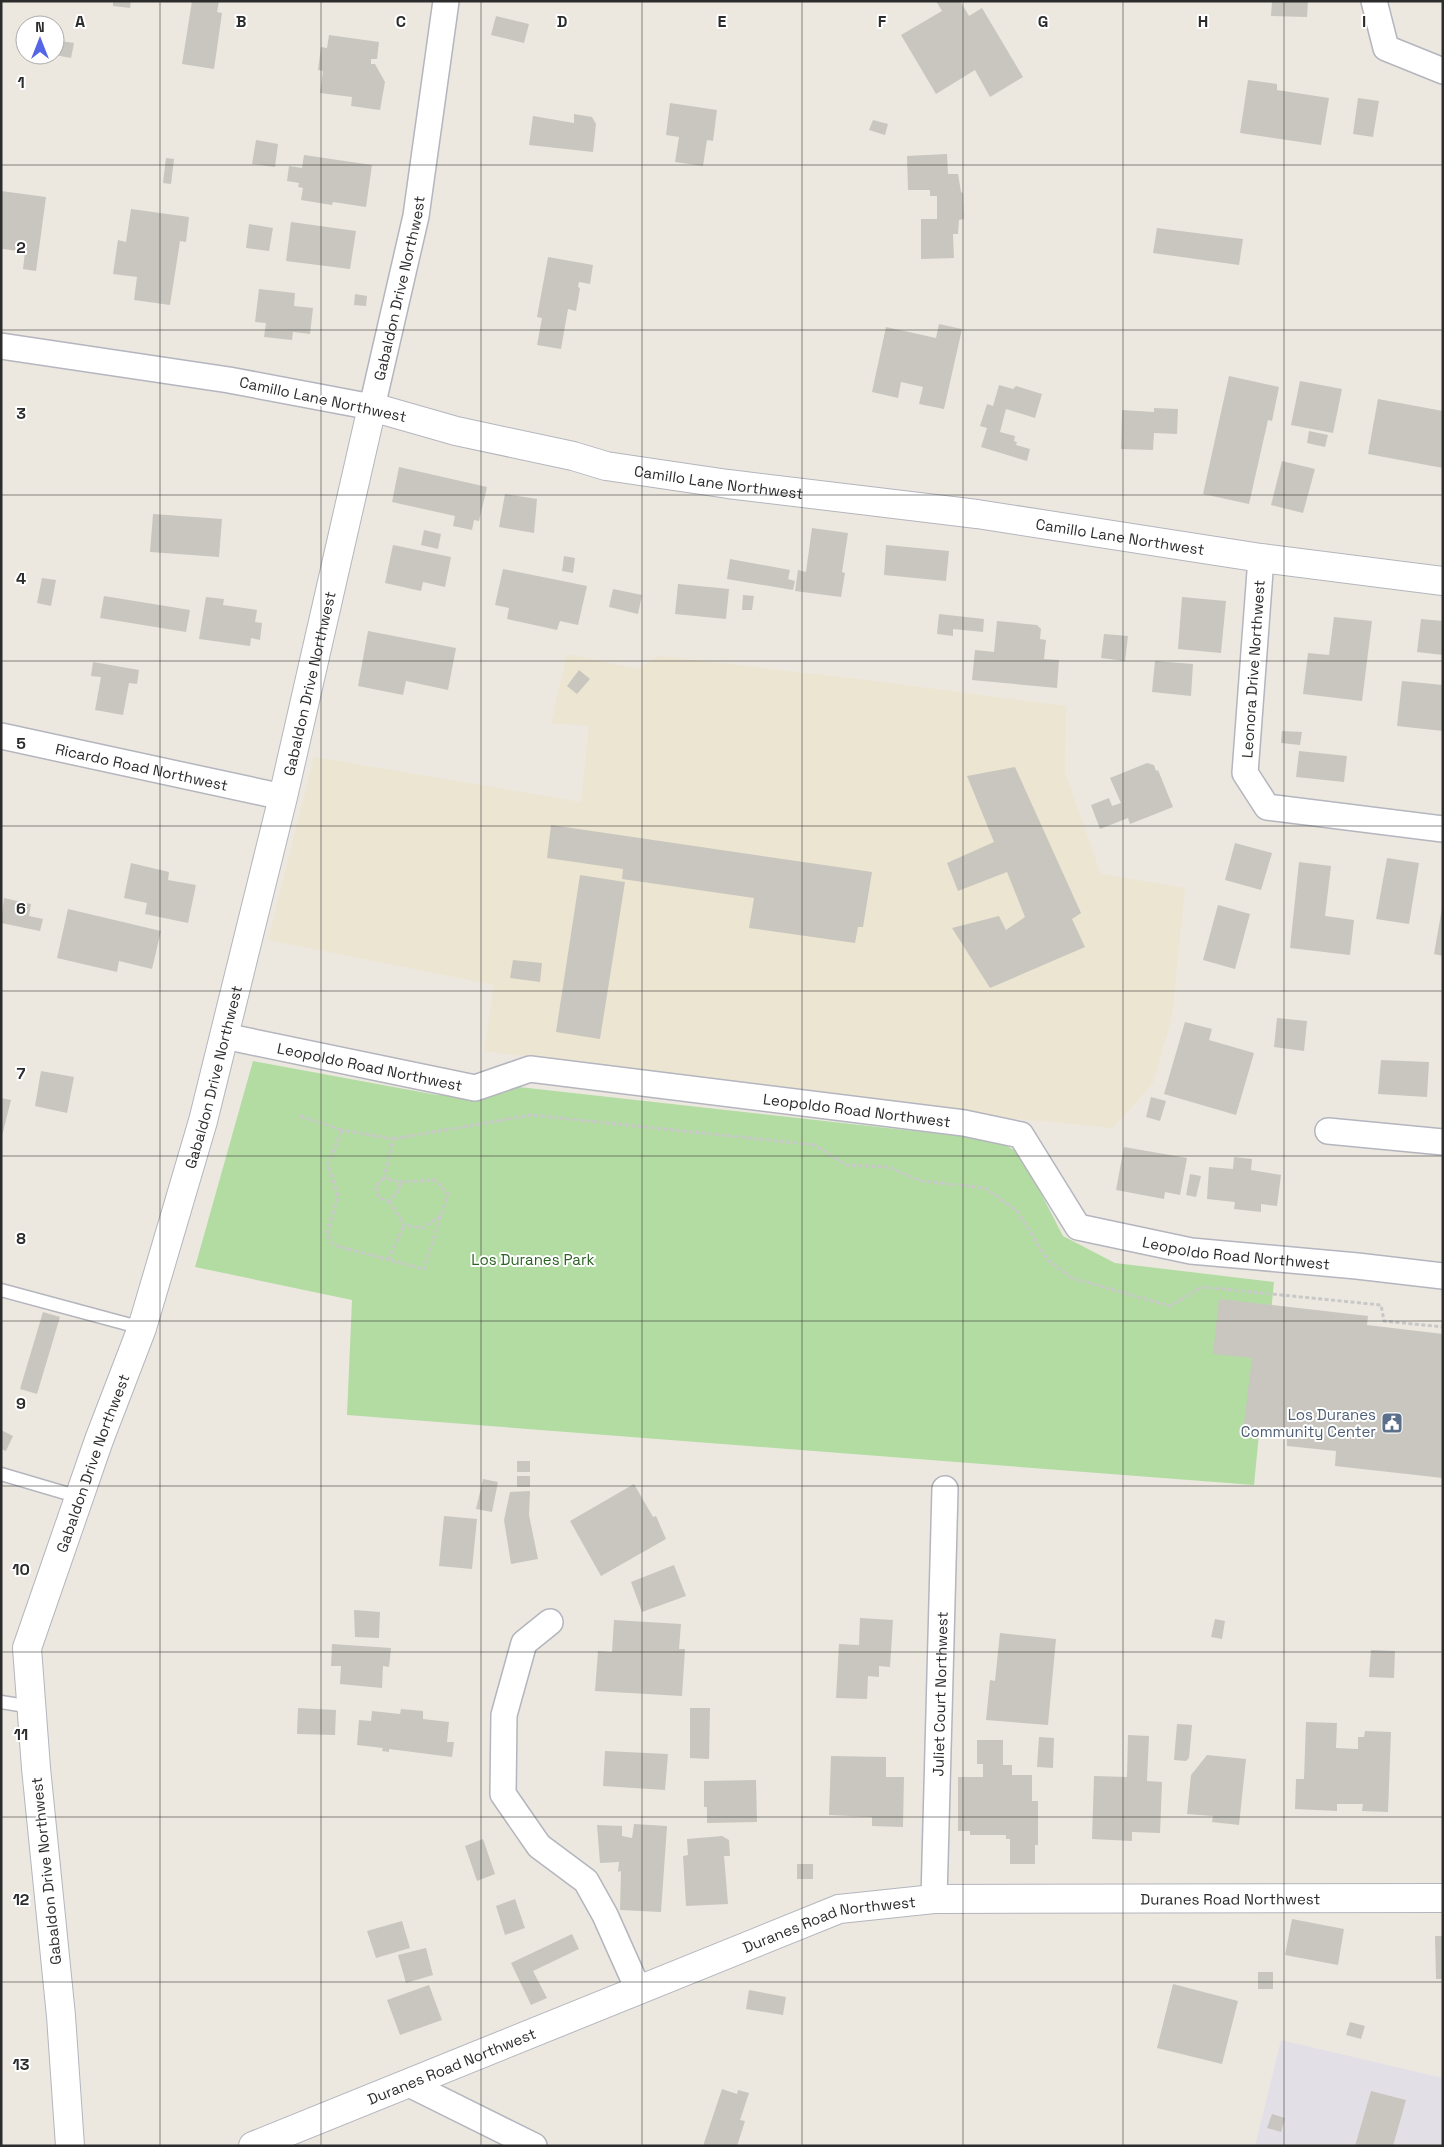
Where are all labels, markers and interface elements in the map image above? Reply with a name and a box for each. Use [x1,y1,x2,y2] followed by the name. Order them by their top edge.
[75,11,85,32] text: A
[236,11,246,32] text: B
[396,11,406,32] text: C
[557,11,567,32] text: D
[718,11,727,32] text: E
[878,11,887,32] text: F
[1038,11,1048,32] text: G
[1198,11,1208,32] text: H
[1362,11,1366,32] text: I
[15,15,65,65] north arrow
[35,18,45,36] text: N
[17,72,25,93] text: 1
[369,194,428,382] street label: Gabaldon Drive Northwest
[16,237,26,258] text: 2
[238,372,408,426] street label: Camillo Lane Northwest
[16,403,26,424] text: 3
[633,461,805,503] street label: Camillo Lane Northwest
[1034,514,1206,559] street label: Camillo Lane Northwest
[16,568,26,589] text: 4
[1237,579,1269,759] street label: Leonora Drive Northwest
[279,589,339,778] street label: Gabaldon Drive Northwest
[16,733,26,754] text: 5
[54,739,230,794] street label: Ricardo Road Northwest
[16,898,26,919] text: 6
[180,983,246,1171] street label: Gabaldon Drive Northwest
[276,1038,464,1095] street label: Leopoldo Road Northwest
[17,1063,26,1084] text: 7
[762,1089,952,1131] street label: Leopoldo Road Northwest
[16,1228,26,1249] text: 8
[1141,1231,1331,1273] street label: Leopoldo Road Northwest
[471,1250,595,1269] park label: Los Duranes Park
[51,1371,133,1555] street label: Gabaldon Drive Northwest
[16,1393,26,1414] text: 9
[1241,1405,1376,1441] place label: Los Duranes Community Center
[1380,1411,1404,1435] public building icon: Los Duranes Community Center
[12,1559,30,1580] text: 10
[928,1611,951,1777] street label: Juliet Court Northwest
[14,1724,28,1745] text: 11
[27,1776,65,1966] street label: Gabaldon Drive Northwest
[13,1889,29,1910] text: 12
[1140,1889,1321,1908] street label: Duranes Road Northwest
[740,1891,917,1956] street label: Duranes Road Northwest
[364,2023,539,2108] street label: Duranes Road Northwest
[13,2054,30,2075] text: 13

